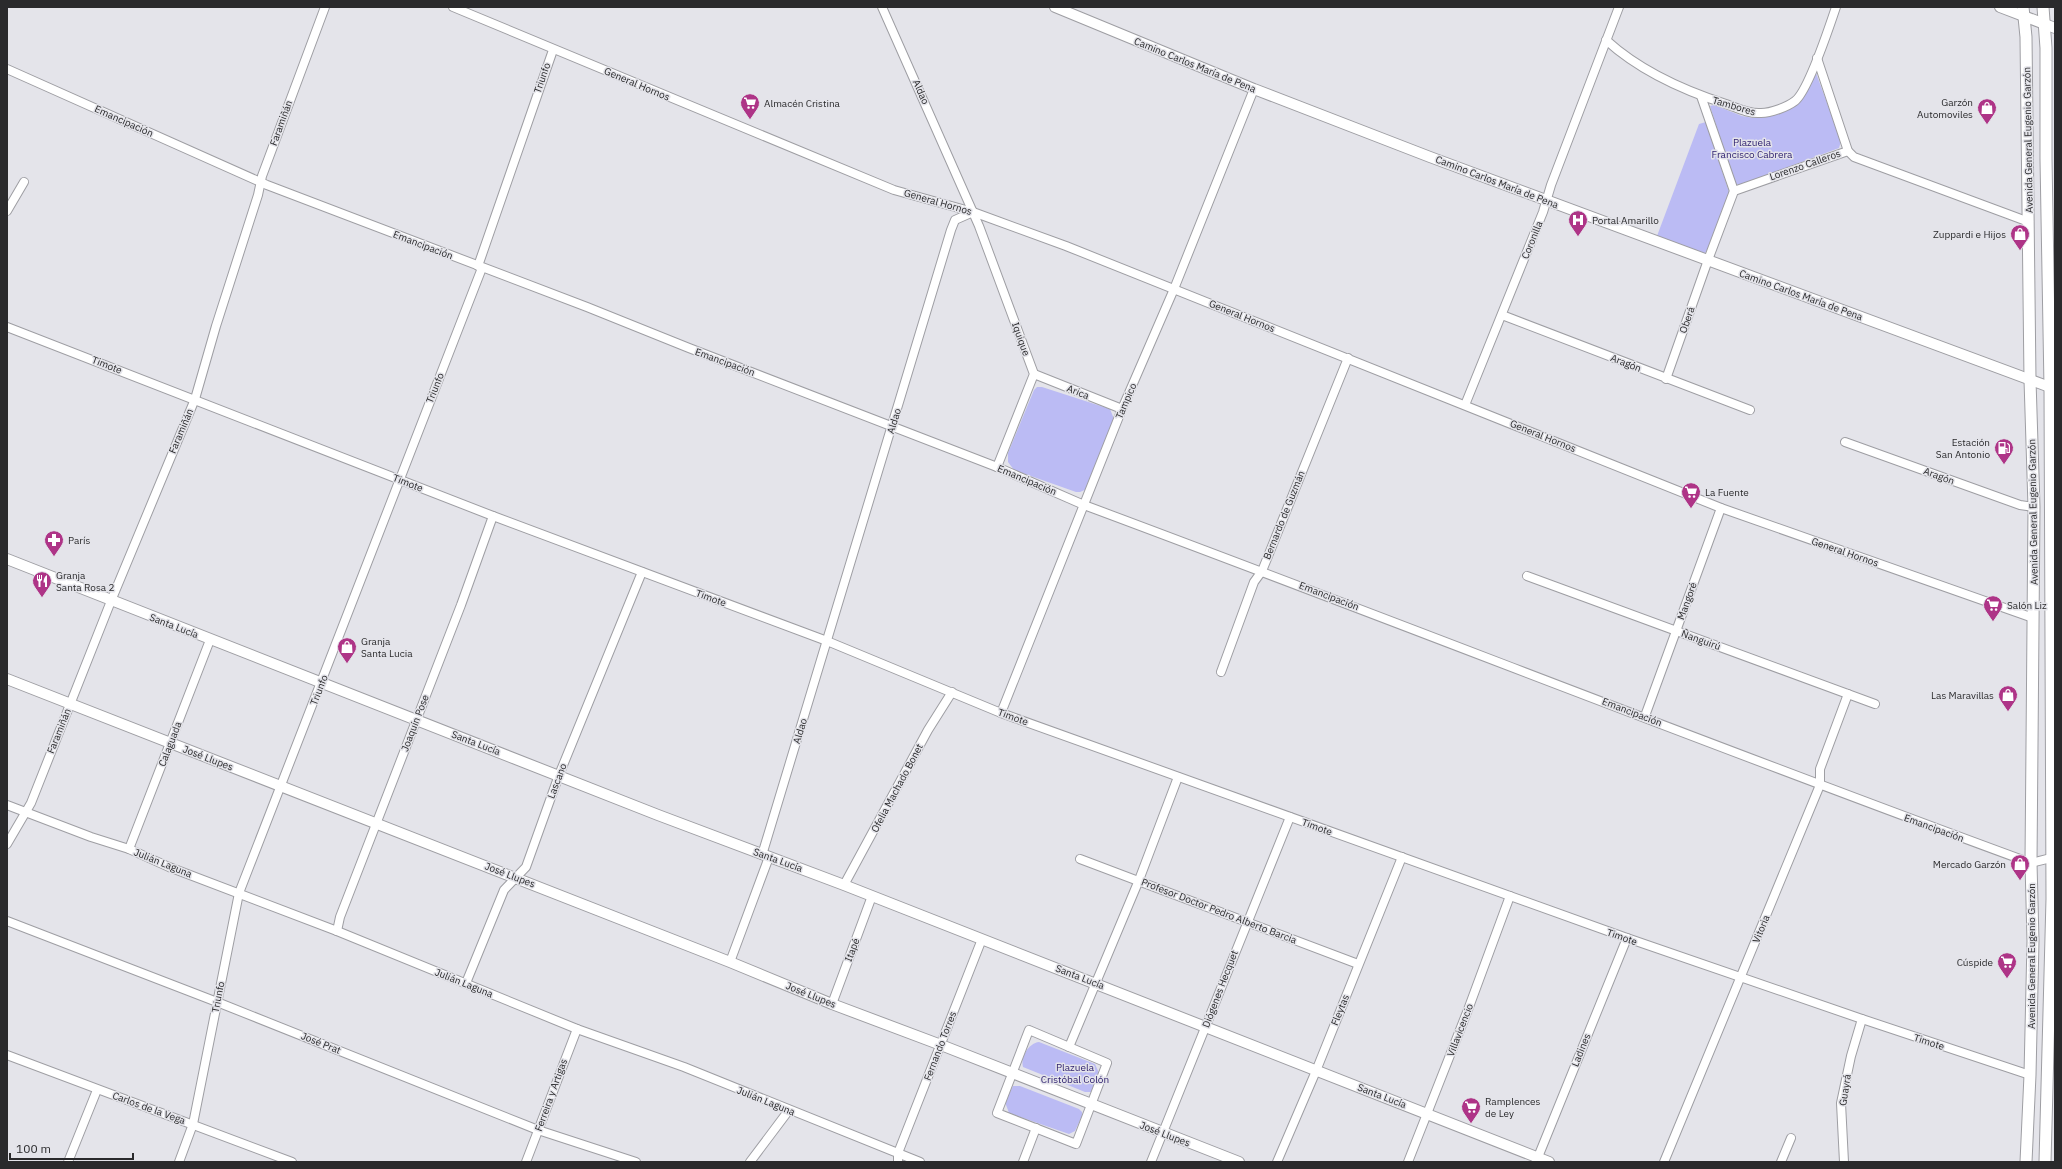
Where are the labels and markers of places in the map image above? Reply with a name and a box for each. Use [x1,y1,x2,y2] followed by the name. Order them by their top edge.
[739,92,761,120] supermarket icon: Almacén Cristina
[1917,96,1973,121] place label: Garzón Automoviles
[764,97,841,110] place label: Almacén Cristina
[1976,97,1998,125] shop icon: Garzón Automoviles
[1567,209,1589,237] hospital icon: Portal Amarillo
[1592,214,1659,227] place label: Portal Amarillo
[2009,223,2031,251] shop icon: Zuppardi e Hijos
[1933,228,2006,241] place label: Zuppardi e Hijos
[1936,436,1990,461] place label: Estación San Antonio
[1993,437,2015,465] fuel station icon: Estación San Antonio
[1680,481,1702,509] supermarket icon: La Fuente
[1705,486,1749,499] place label: La Fuente
[43,529,65,557] pharmacy icon: París
[68,534,90,547] place label: París
[56,569,114,594] place label: Granja Santa Rosa 2
[31,570,53,598] restaurant icon: Granja Santa Rosa 2
[1982,594,2004,622] supermarket icon: Salón Liz
[2007,599,2047,612] place label: Salón Liz
[361,635,413,660] place label: Granja Santa Lucia
[336,636,358,664] shop icon: Granja Santa Lucia
[1997,684,2019,712] shop icon: Las Maravillas
[1931,689,1994,702] place label: Las Maravillas
[2009,853,2031,881] shop icon: Mercado Garzón
[1933,858,2006,871] place label: Mercado Garzón
[1996,951,2018,979] supermarket icon: Cúspide
[1957,956,1994,969] place label: Cúspide
[1485,1095,1541,1120] place label: Ramplences de Ley
[1460,1096,1482,1124] supermarket icon: Ramplences de Ley

